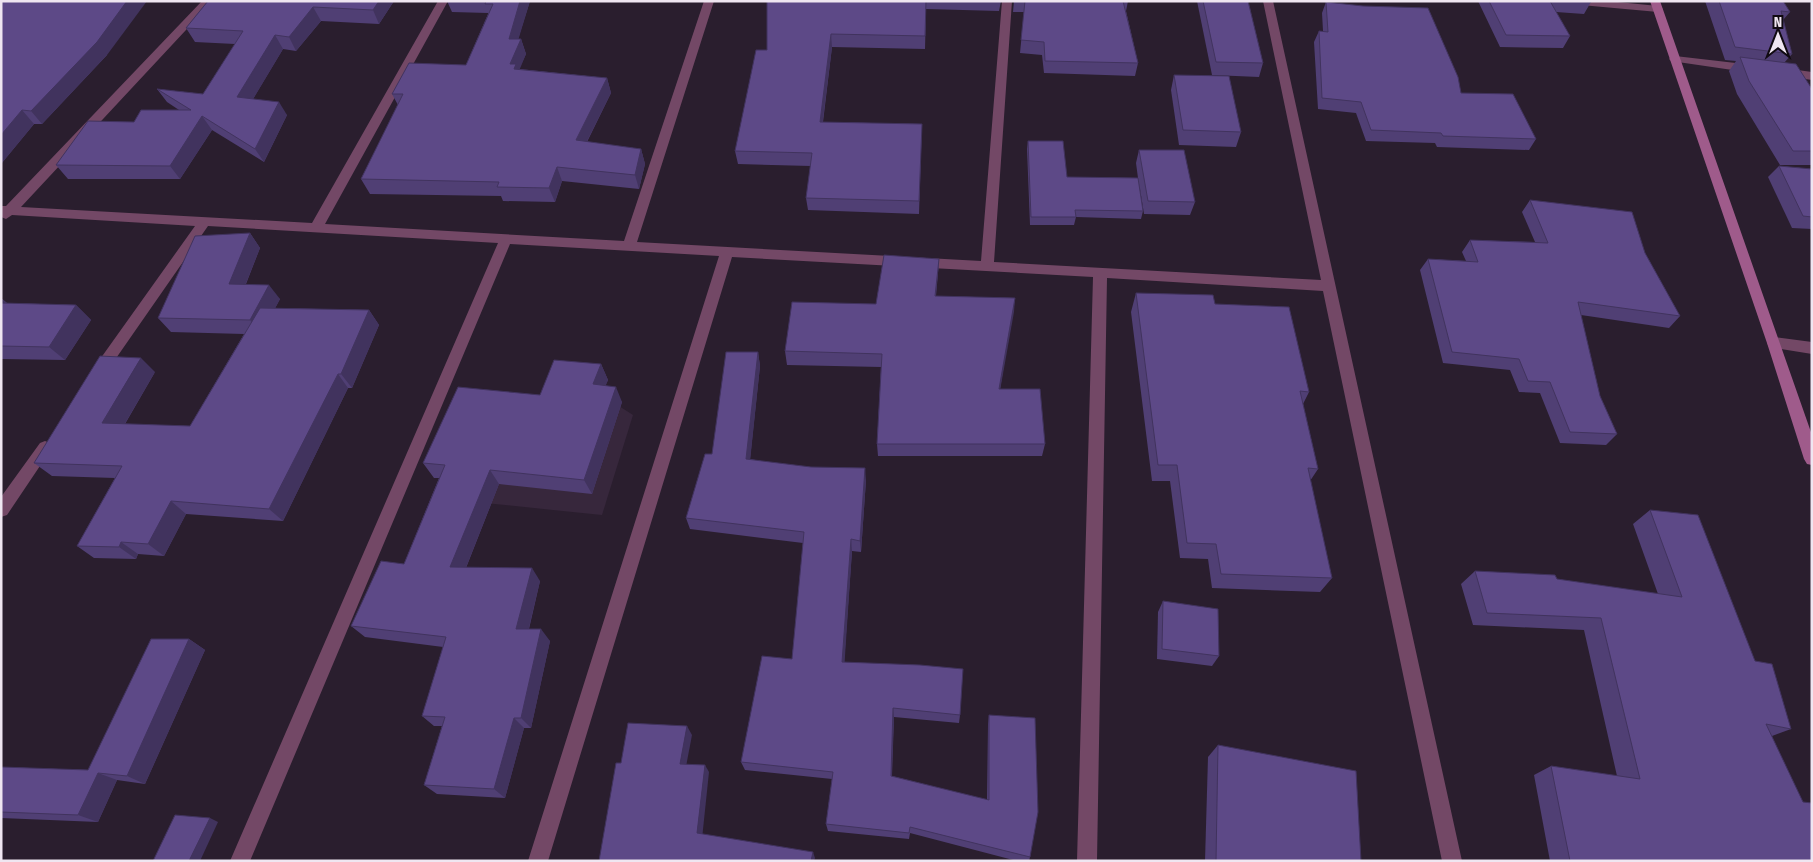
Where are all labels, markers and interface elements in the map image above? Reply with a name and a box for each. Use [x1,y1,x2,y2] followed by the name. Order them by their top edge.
[1753,10,1803,60] north arrow
[1774,14,1782,31] text: N

